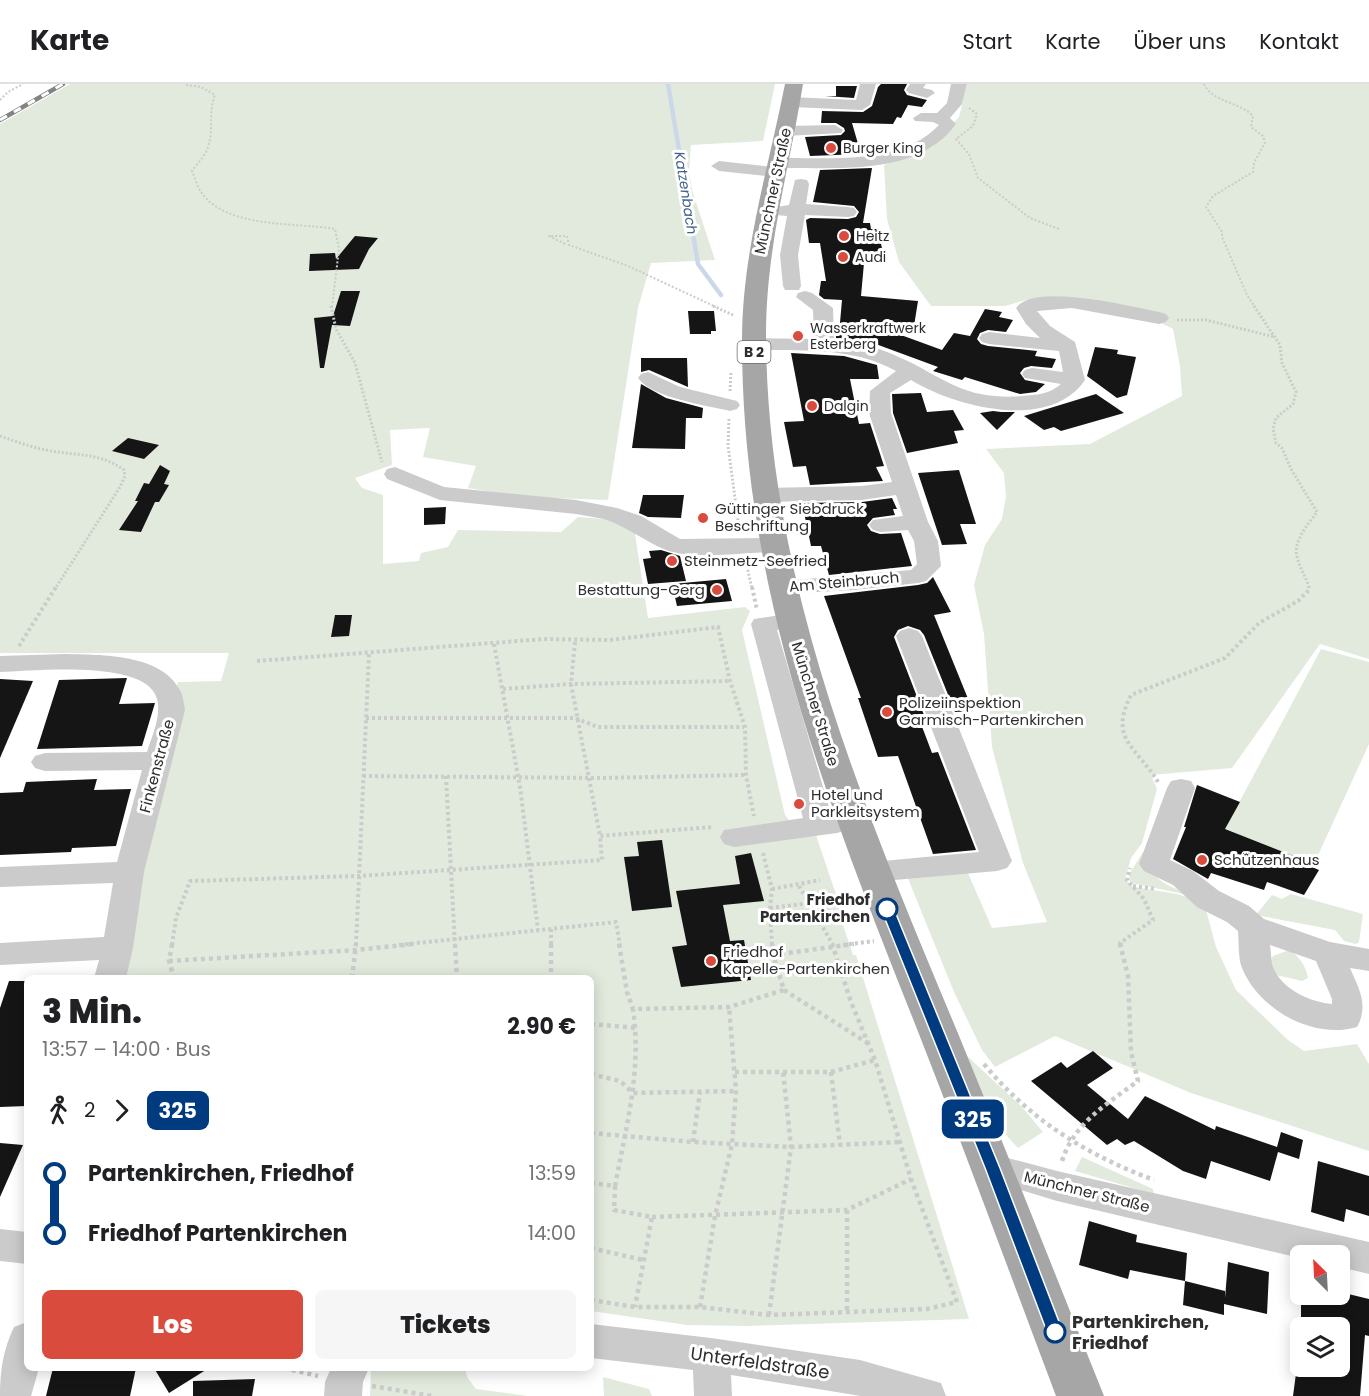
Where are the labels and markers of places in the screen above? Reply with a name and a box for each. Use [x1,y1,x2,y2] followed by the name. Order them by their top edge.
[843,138,923,158] place label: Burger King
[824,141,838,155] marker: Burger King
[856,226,889,246] place label: Heitz
[837,229,851,243] marker: Heitz
[855,247,886,267] place label: Audi
[836,250,850,264] marker: Audi
[810,318,927,354] place label: Wasserkraftwerk Esterberg
[791,329,805,343] marker: Wasserkraftwerk Esterberg
[824,396,869,416] place label: Dalgin
[805,399,819,413] marker: Dalgin
[715,498,864,536] place label: Güttinger Siebdruck Beschriftung
[696,511,710,525] marker: Güttinger Siebdruck Beschriftung
[684,550,827,571] place label: Steinmetz-Seefried
[665,554,679,568] marker: Steinmetz-Seefried
[578,579,705,600] place label: Bestattung-Gerg
[710,583,724,597] marker: Bestattung-Gerg
[899,692,1084,730] place label: Polizeiinspektion Garmisch-Partenkirchen
[880,705,894,719] marker: Polizeiinspektion Garmisch-Partenkirchen
[811,784,920,822] place label: Hotel und Parkleitsystem
[792,797,806,811] marker: Hotel und Parkleitsystem
[1214,849,1320,870] place label: Schützenhaus
[1195,853,1209,867] marker: Schützenhaus
[760,889,871,927] place label: Friedhof Partenkirchen
[876,898,898,920] marker: Friedhof Partenkirchen
[723,941,890,979] place label: Friedhof Kapelle-Partenkirchen
[704,954,718,968] marker: Friedhof Kapelle-Partenkirchen
[1072,1309,1209,1355] place label: Partenkirchen, Friedhof
[1044,1321,1066,1343] marker: Partenkirchen, Friedhof

